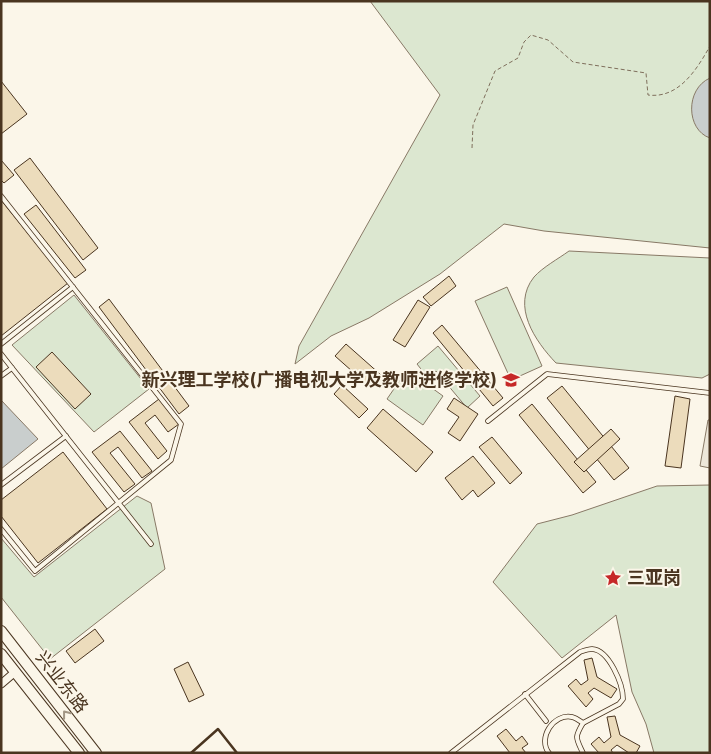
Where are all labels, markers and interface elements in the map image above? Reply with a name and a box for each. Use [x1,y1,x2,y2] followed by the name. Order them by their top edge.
[141,369,497,390] place label: 新兴理工学校(广播电视大学及教师进修学校)
[501,370,521,390] school or university icon: 新兴理工学校(广播电视大学及教师进修学校)
[627,567,681,588] place label: 三亚岗
[603,568,623,588] place icon: 三亚岗
[32,647,93,717] street label: 兴业东路
[64,711,72,720] one-way arrow

